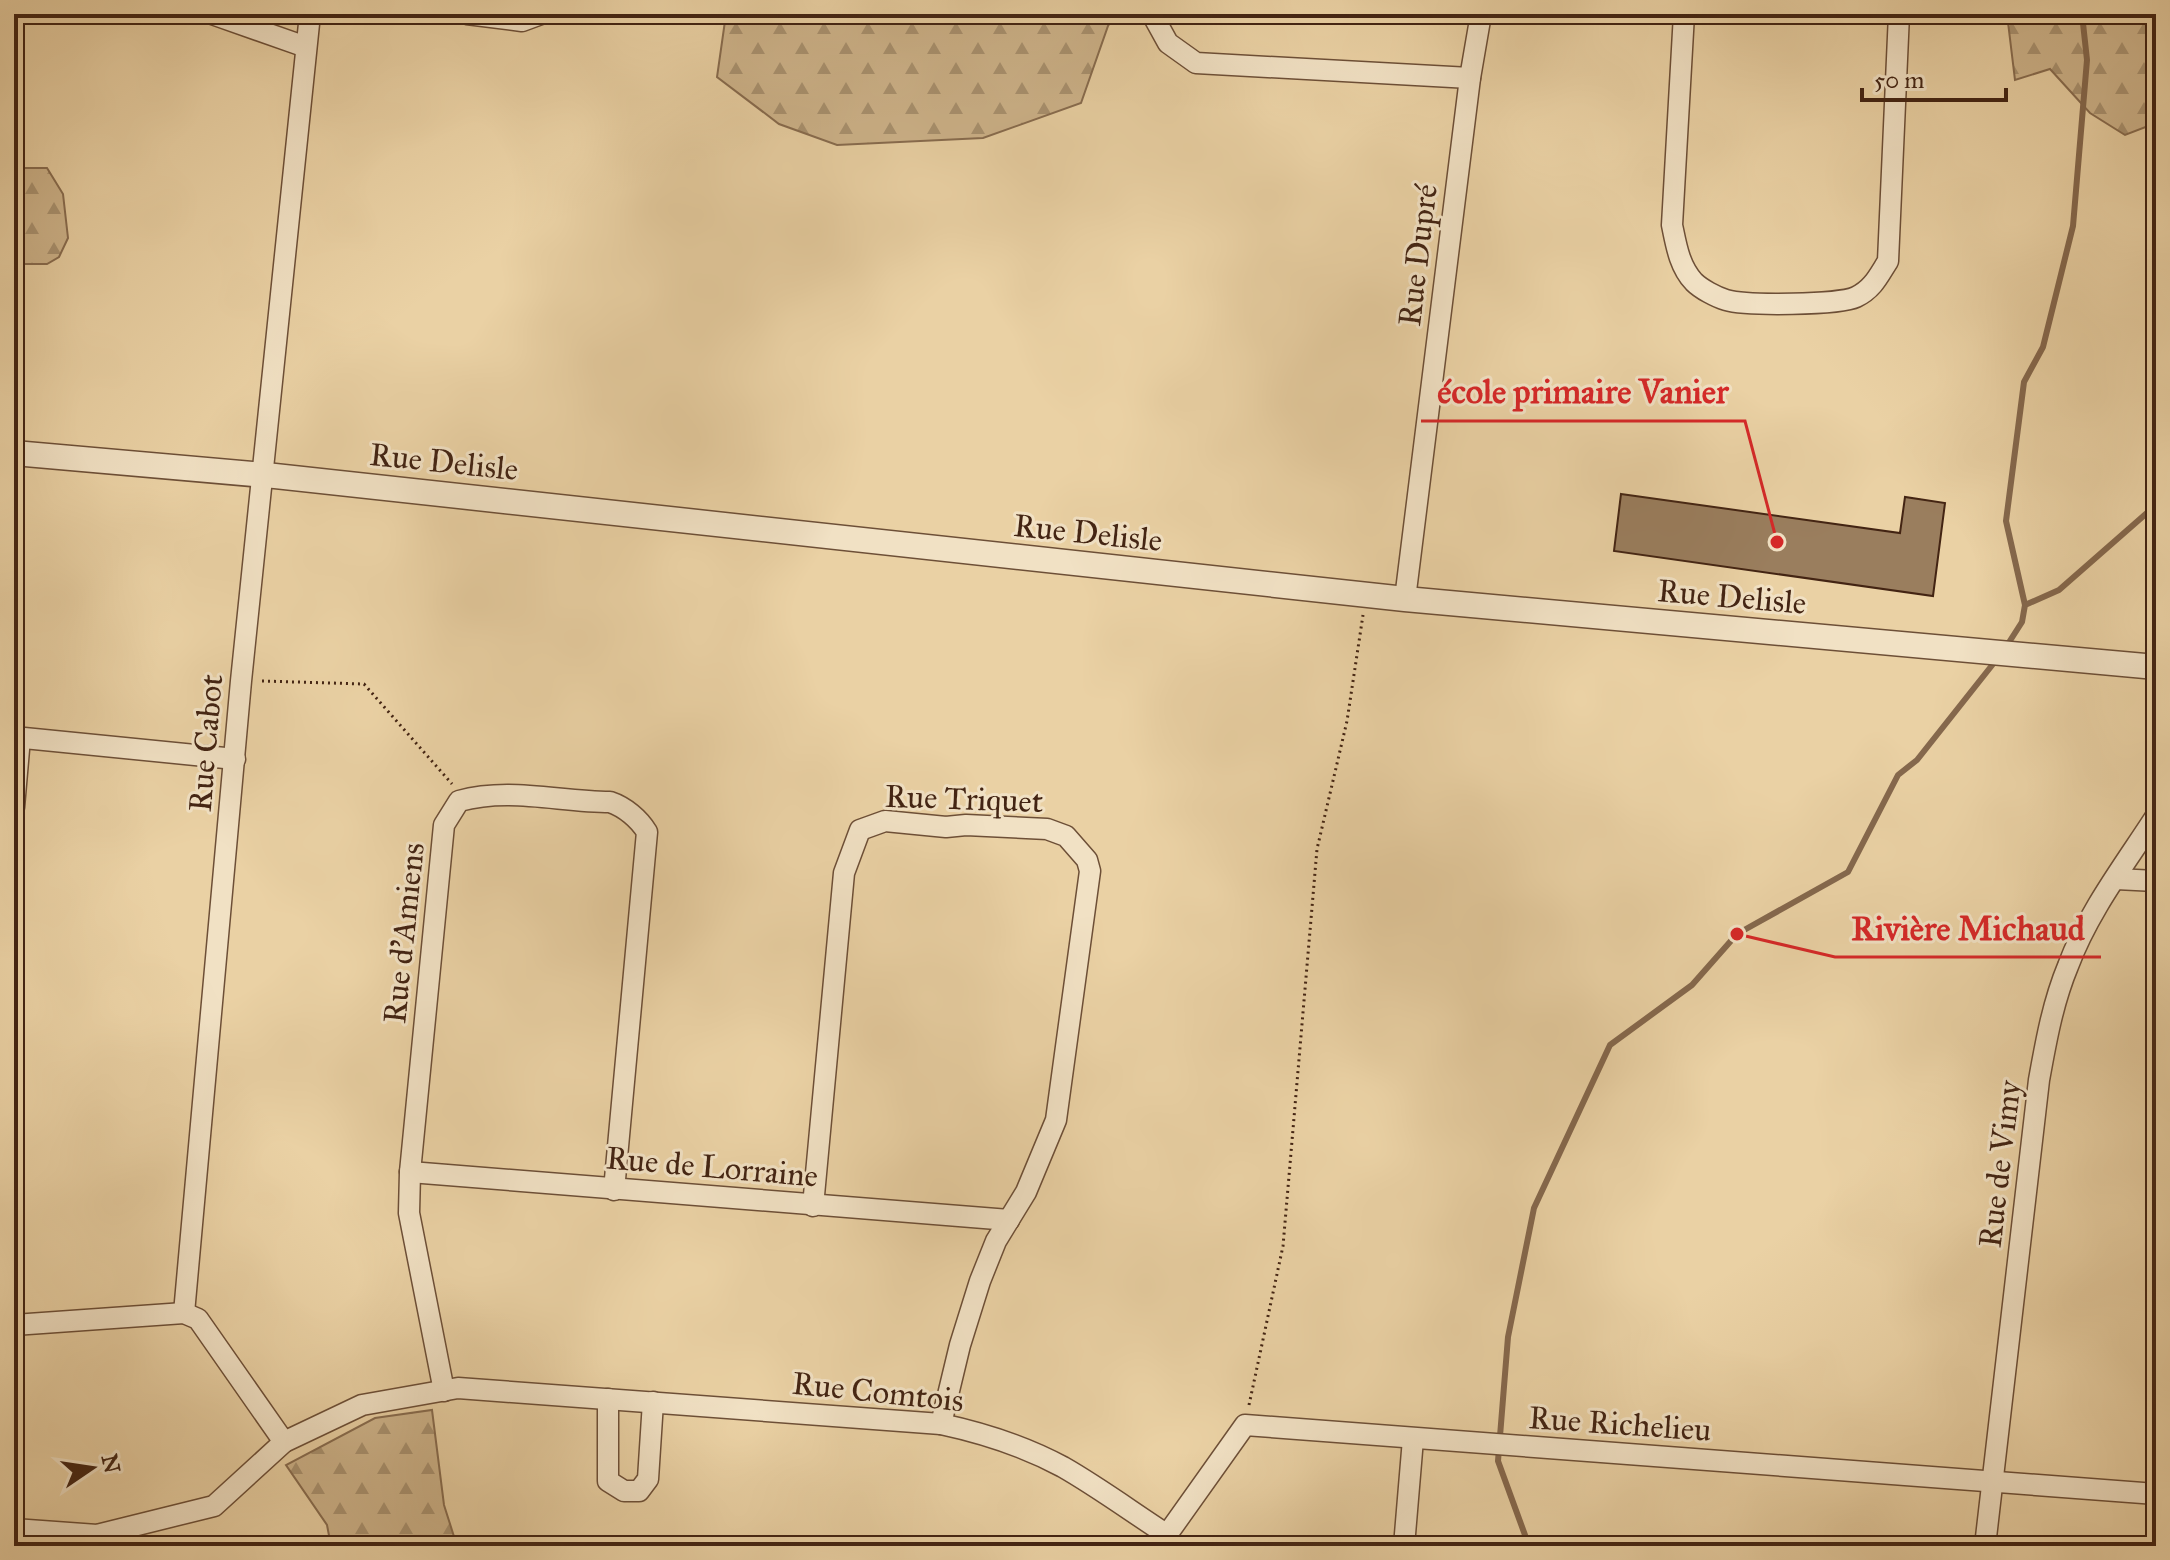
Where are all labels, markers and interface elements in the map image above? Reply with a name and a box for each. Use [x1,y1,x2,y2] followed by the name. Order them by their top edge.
[1862,52,2006,102] scale bar
[1874,65,1924,95] text: 50 m
[1390,181,1446,328] street label: Rue Dupré
[1421,363,1745,421] callout: école primaire Vanier
[1437,371,1730,412] text: école primaire Vanier
[368,435,520,489] street label: Rue Delisle
[1012,506,1164,560] street label: Rue Delisle
[1656,571,1808,623] street label: Rue Delisle
[181,673,231,813] street label: Rue Cabot
[884,777,1044,821] street label: Rue Triquet
[375,841,433,1025] street label: Rue d'Amiens
[1835,899,2101,957] callout: Rivière Michaud
[1851,908,2086,949] text: Rivière Michaud
[1970,1077,2030,1250] street label: Rue de Vimy
[604,1138,820,1196] street label: Rue de Lorraine
[790,1364,966,1420] street label: Rue Comtois
[1527,1398,1713,1450] street label: Rue Richelieu
[52,1428,132,1508] north arrow
[96,1451,126,1476] text: N

